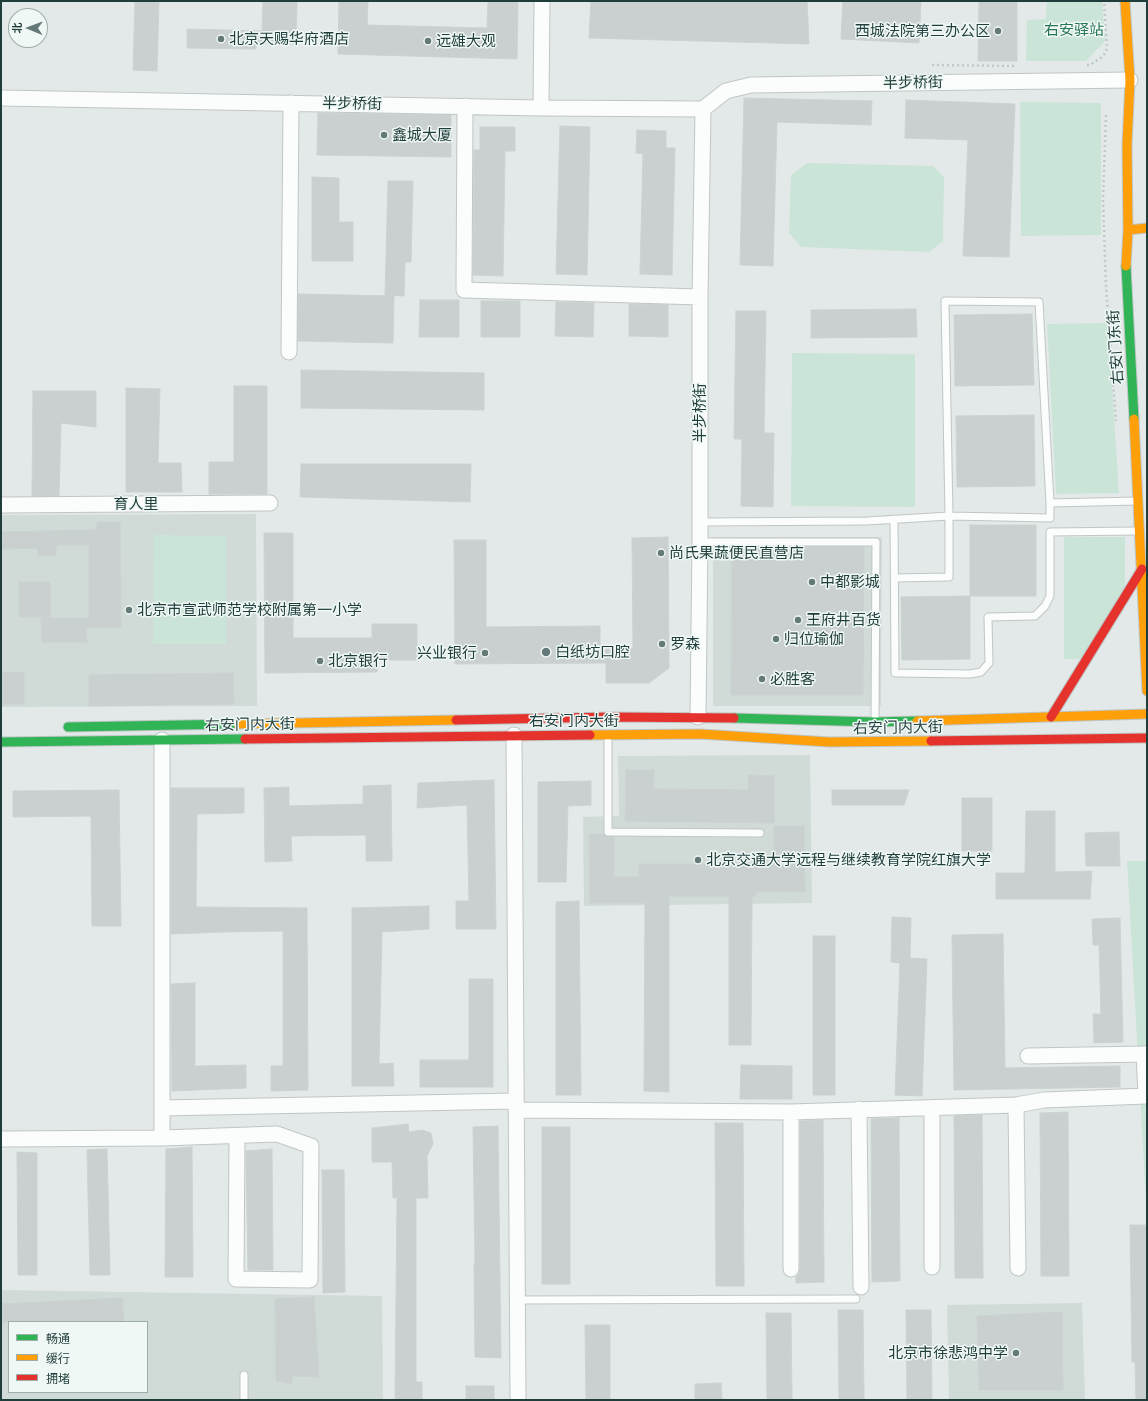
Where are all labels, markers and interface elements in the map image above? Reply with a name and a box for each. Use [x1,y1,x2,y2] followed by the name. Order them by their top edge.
[8,8,48,48] north arrow
[1044,21,1104,39] park label: 右安驿站
[10,22,24,33] text: 北
[855,22,990,40] place label: 西城法院第三办公区
[993,26,1003,36] marker: 西城法院第三办公区
[229,30,349,48] place label: 北京天赐华府酒店
[436,32,496,50] place label: 远雄大观
[216,34,226,44] marker: 北京天赐华府酒店
[423,36,433,46] marker: 远雄大观
[883,73,943,93] street label: 半步桥街
[322,94,382,114] street label: 半步桥街
[392,126,452,144] place label: 鑫城大厦
[379,130,389,140] marker: 鑫城大厦
[1104,309,1128,385] street label: 右安门东街
[691,383,709,443] street label: 半步桥街
[114,495,158,513] street label: 育人里
[669,544,804,562] place label: 尚氏果蔬便民直营店
[656,548,666,558] marker: 尚氏果蔬便民直营店
[820,573,880,591] place label: 中都影城
[807,577,817,587] marker: 中都影城
[137,601,362,619] place label: 北京市宣武师范学校附属第一小学
[124,605,134,615] marker: 北京市宣武师范学校附属第一小学
[806,611,881,629] place label: 王府井百货
[793,615,803,625] marker: 王府井百货
[784,630,844,648] place label: 归位瑜伽
[771,634,781,644] marker: 归位瑜伽
[670,635,700,653] place label: 罗森
[657,639,667,649] marker: 罗森
[555,643,630,661] place label: 白纸坊口腔
[417,644,477,662] place label: 兴业银行
[540,646,552,658] marker: 白纸坊口腔
[480,648,490,658] marker: 兴业银行
[328,652,388,670] place label: 北京银行
[315,656,325,666] marker: 北京银行
[770,670,815,688] place label: 必胜客
[757,674,767,684] marker: 必胜客
[529,712,619,730] street label: 右安门内大街
[205,715,295,735] street label: 右安门内大街
[853,718,943,738] street label: 右安门内大街
[706,851,991,869] place label: 北京交通大学远程与继续教育学院红旗大学
[693,855,703,865] marker: 北京交通大学远程与继续教育学院红旗大学
[8,1321,148,1393] legend
[46,1331,70,1346] text: 畅通
[888,1344,1008,1362] place label: 北京市徐悲鸿中学
[1011,1348,1021,1358] marker: 北京市徐悲鸿中学
[46,1351,70,1366] text: 缓行
[46,1371,70,1386] text: 拥堵

